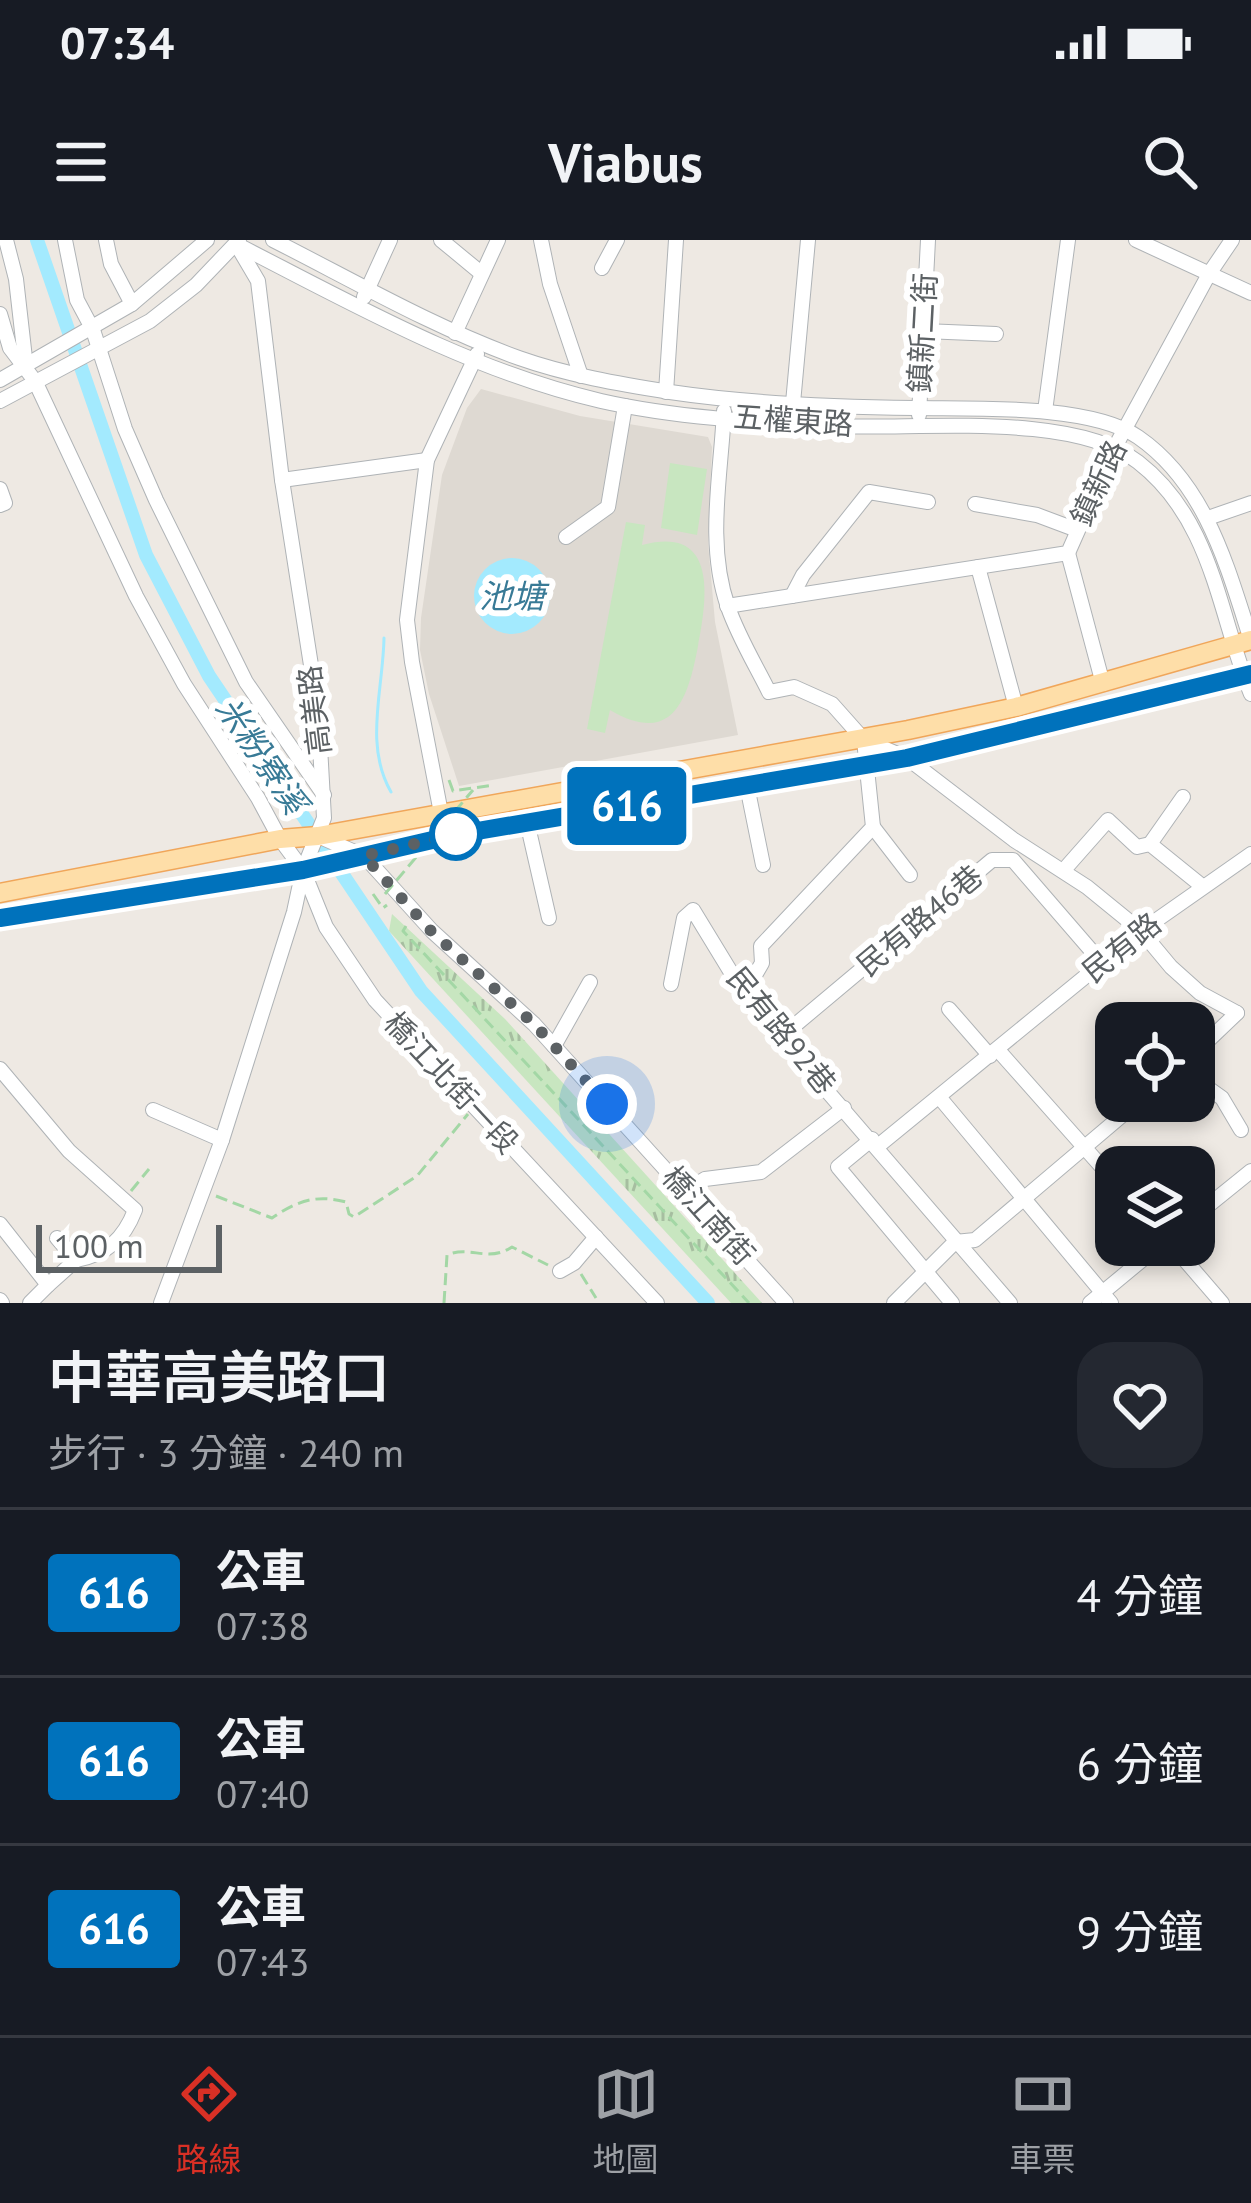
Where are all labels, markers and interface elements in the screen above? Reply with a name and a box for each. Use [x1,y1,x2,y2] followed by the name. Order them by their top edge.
[60,13,174,71] text: 07:34
[548,127,703,197] text: Viabus
[48,129,114,195] icon: menu
[1137,129,1203,195] icon: search
[899,272,944,394] street label: 鎮新二街
[732,396,854,443] street label: 五權東路
[1061,433,1134,531] street label: 鎮新路
[479,574,550,617] water label: 池塘
[289,663,338,757] street label: 高美路
[208,688,319,825] water label: 米粉寮溪
[558,767,696,845] line badge: 616
[591,778,663,833] text: 616
[431,809,481,859] unlabelled marker
[848,856,990,984] street label: 民有路46巷
[1074,903,1168,990] street label: 民有路
[719,958,845,1102] street label: 民有路92巷
[1095,1002,1215,1266] map controls
[1095,1002,1215,1122] button: locate
[376,1003,528,1161] street label: 橋江北街一段
[577,1074,637,1134] your location
[1095,1146,1215,1266] button: layers
[654,1157,764,1273] street label: 橋江南街
[36,1219,222,1272] scale bar
[54,1224,144,1267] text: 100 m
[48,1340,390,1414] text: 中華高美路口
[1077,1342,1203,1468] button: heart
[48,1427,404,1478] text: 步行 · 3 分鐘 · 240 m
[216,1541,306,1599] text: 公車
[78,1565,150,1620] text: 616
[1076,1566,1203,1624] text: 4 分鐘
[216,1600,310,1651] text: 07:38
[216,1709,306,1767] text: 公車
[78,1733,150,1788] text: 616
[1076,1734,1203,1792] text: 6 分鐘
[216,1768,310,1819] text: 07:40
[216,1877,306,1935] text: 公車
[78,1901,150,1956] text: 616
[1076,1902,1203,1960] text: 9 分鐘
[216,1936,310,1987] text: 07:43
[176,2061,242,2181] tab: 路線
[593,2061,659,2181] tab: 地圖
[1010,2061,1076,2181] tab: 車票

